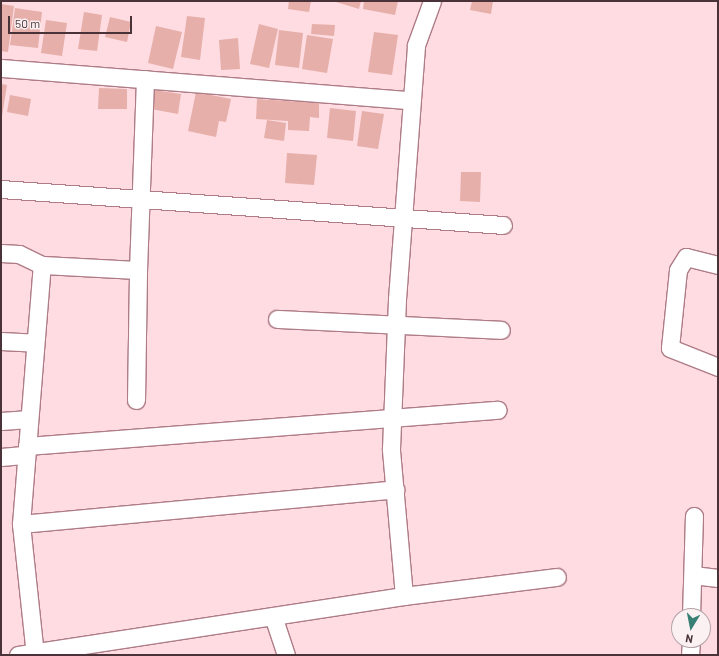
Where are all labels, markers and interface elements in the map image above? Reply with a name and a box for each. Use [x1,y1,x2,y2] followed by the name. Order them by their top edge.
[10,8,134,34] scale bar
[15,16,40,30] text: 50 m
[671,608,711,648] north arrow
[684,632,694,646] text: N

